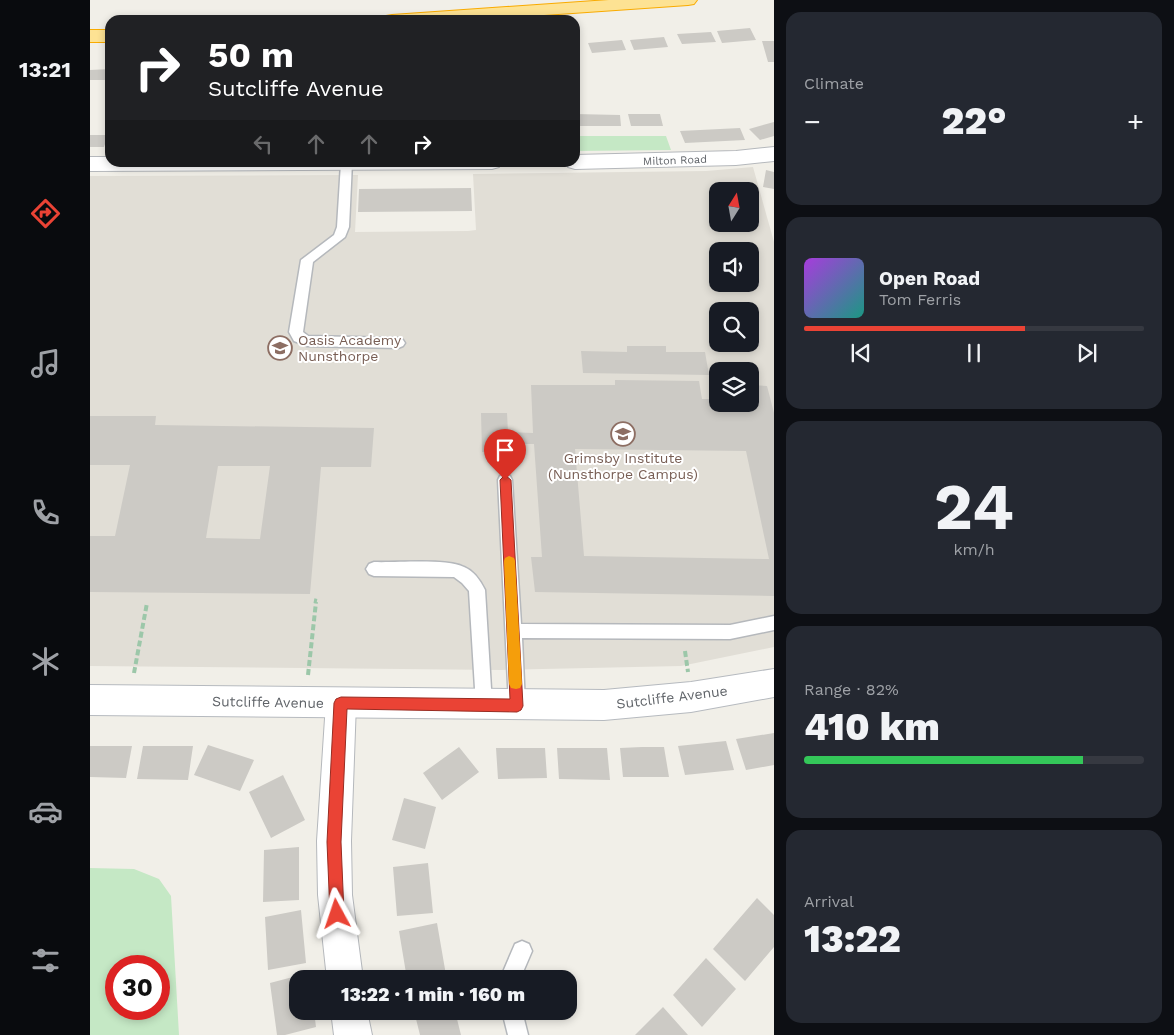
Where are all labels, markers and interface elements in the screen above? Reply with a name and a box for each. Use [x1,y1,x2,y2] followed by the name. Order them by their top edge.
[208,34,294,76] text: 50 m
[125,35,190,100] icon: right
[19,57,71,82] text: 13:21
[804,74,864,93] text: Climate
[208,76,384,101] text: Sutcliffe Avenue
[942,99,1006,143] text: 22°
[804,105,821,138] text: −
[1127,105,1144,138] text: +
[249,130,277,158] icon: left
[302,130,330,158] icon: ahead
[355,130,383,158] icon: ahead
[408,130,436,158] icon: right
[643,153,707,168] street label: Milton Road
[709,182,759,232] north arrow
[709,182,759,412] map controls
[28,196,63,231] icon: directions
[709,242,759,292] button: sound
[879,267,980,290] text: Open Road
[879,290,961,309] text: Tom Ferris
[709,302,759,352] button: search
[298,332,402,364] place label: Oasis Academy Nunsthorpe
[267,335,293,361] school or university icon: Oasis Academy Nunsthorpe
[847,339,875,367] icon: previous
[960,339,988,367] icon: pause
[1073,339,1101,367] icon: next
[28,346,63,381] icon: music
[709,362,759,412] button: layers
[610,421,636,447] school or university icon: Grimsby Institute (Nunsthorpe Campus)
[484,429,526,480] pin
[491,436,519,464] icon: arrive
[548,450,698,482] place label: Grimsby Institute (Nunsthorpe Campus)
[934,469,1014,545] text: 24
[28,495,63,530] icon: phone
[953,540,995,559] text: km/h
[28,644,63,679] icon: climate
[804,680,899,699] text: Range · 82%
[616,682,728,712] street label: Sutcliffe Avenue
[212,693,324,711] street label: Sutcliffe Avenue
[804,705,940,749] text: 410 km
[28,794,63,829] icon: car
[310,887,362,939] position arrow
[804,892,854,911] text: Arrival
[804,917,901,961] text: 13:22
[28,943,63,978] icon: filters
[105,955,170,1020] speed limit sign: 30
[341,983,525,1006] text: 13:22 · 1 min · 160 m

